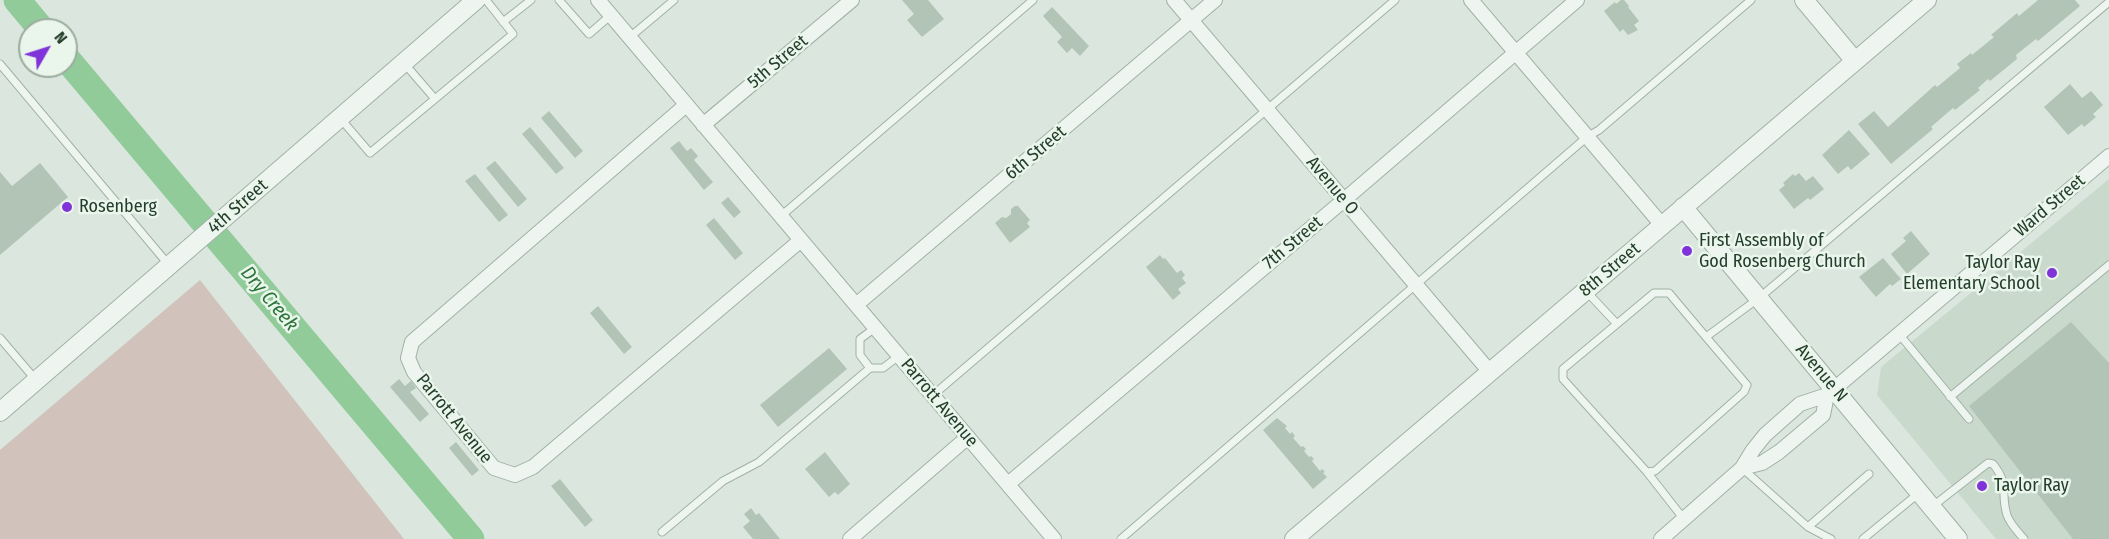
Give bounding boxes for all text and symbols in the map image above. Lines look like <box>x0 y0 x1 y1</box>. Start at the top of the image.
north arrow <box>18 18 78 78</box>
text: N <box>50 28 71 47</box>
street label: 5th Street <box>743 31 813 93</box>
street label: 6th Street <box>1001 121 1071 185</box>
street label: Avenue O <box>1301 152 1363 220</box>
street label: Ward Street <box>2010 170 2090 242</box>
street label: 4th Street <box>204 175 272 239</box>
place label: Rosenberg <box>79 196 157 218</box>
marker: Rosenberg <box>60 200 74 214</box>
street label: 7th Street <box>1259 212 1327 274</box>
place label: First Assembly of God Rosenberg Church <box>1699 230 1866 272</box>
street label: 8th Street <box>1575 238 1645 302</box>
marker: First Assembly of God Rosenberg Church <box>1680 244 1694 258</box>
place label: Taylor Ray Elementary School <box>1903 252 2040 294</box>
water label: Dry Creek <box>235 262 303 336</box>
marker: Taylor Ray Elementary School <box>2045 266 2059 280</box>
street label: Avenue N <box>1790 340 1852 406</box>
street label: Parrott Avenue <box>896 354 982 452</box>
street label: Parrott Avenue <box>411 370 497 468</box>
place label: Taylor Ray <box>1994 475 2069 497</box>
marker: Taylor Ray <box>1975 479 1989 493</box>

